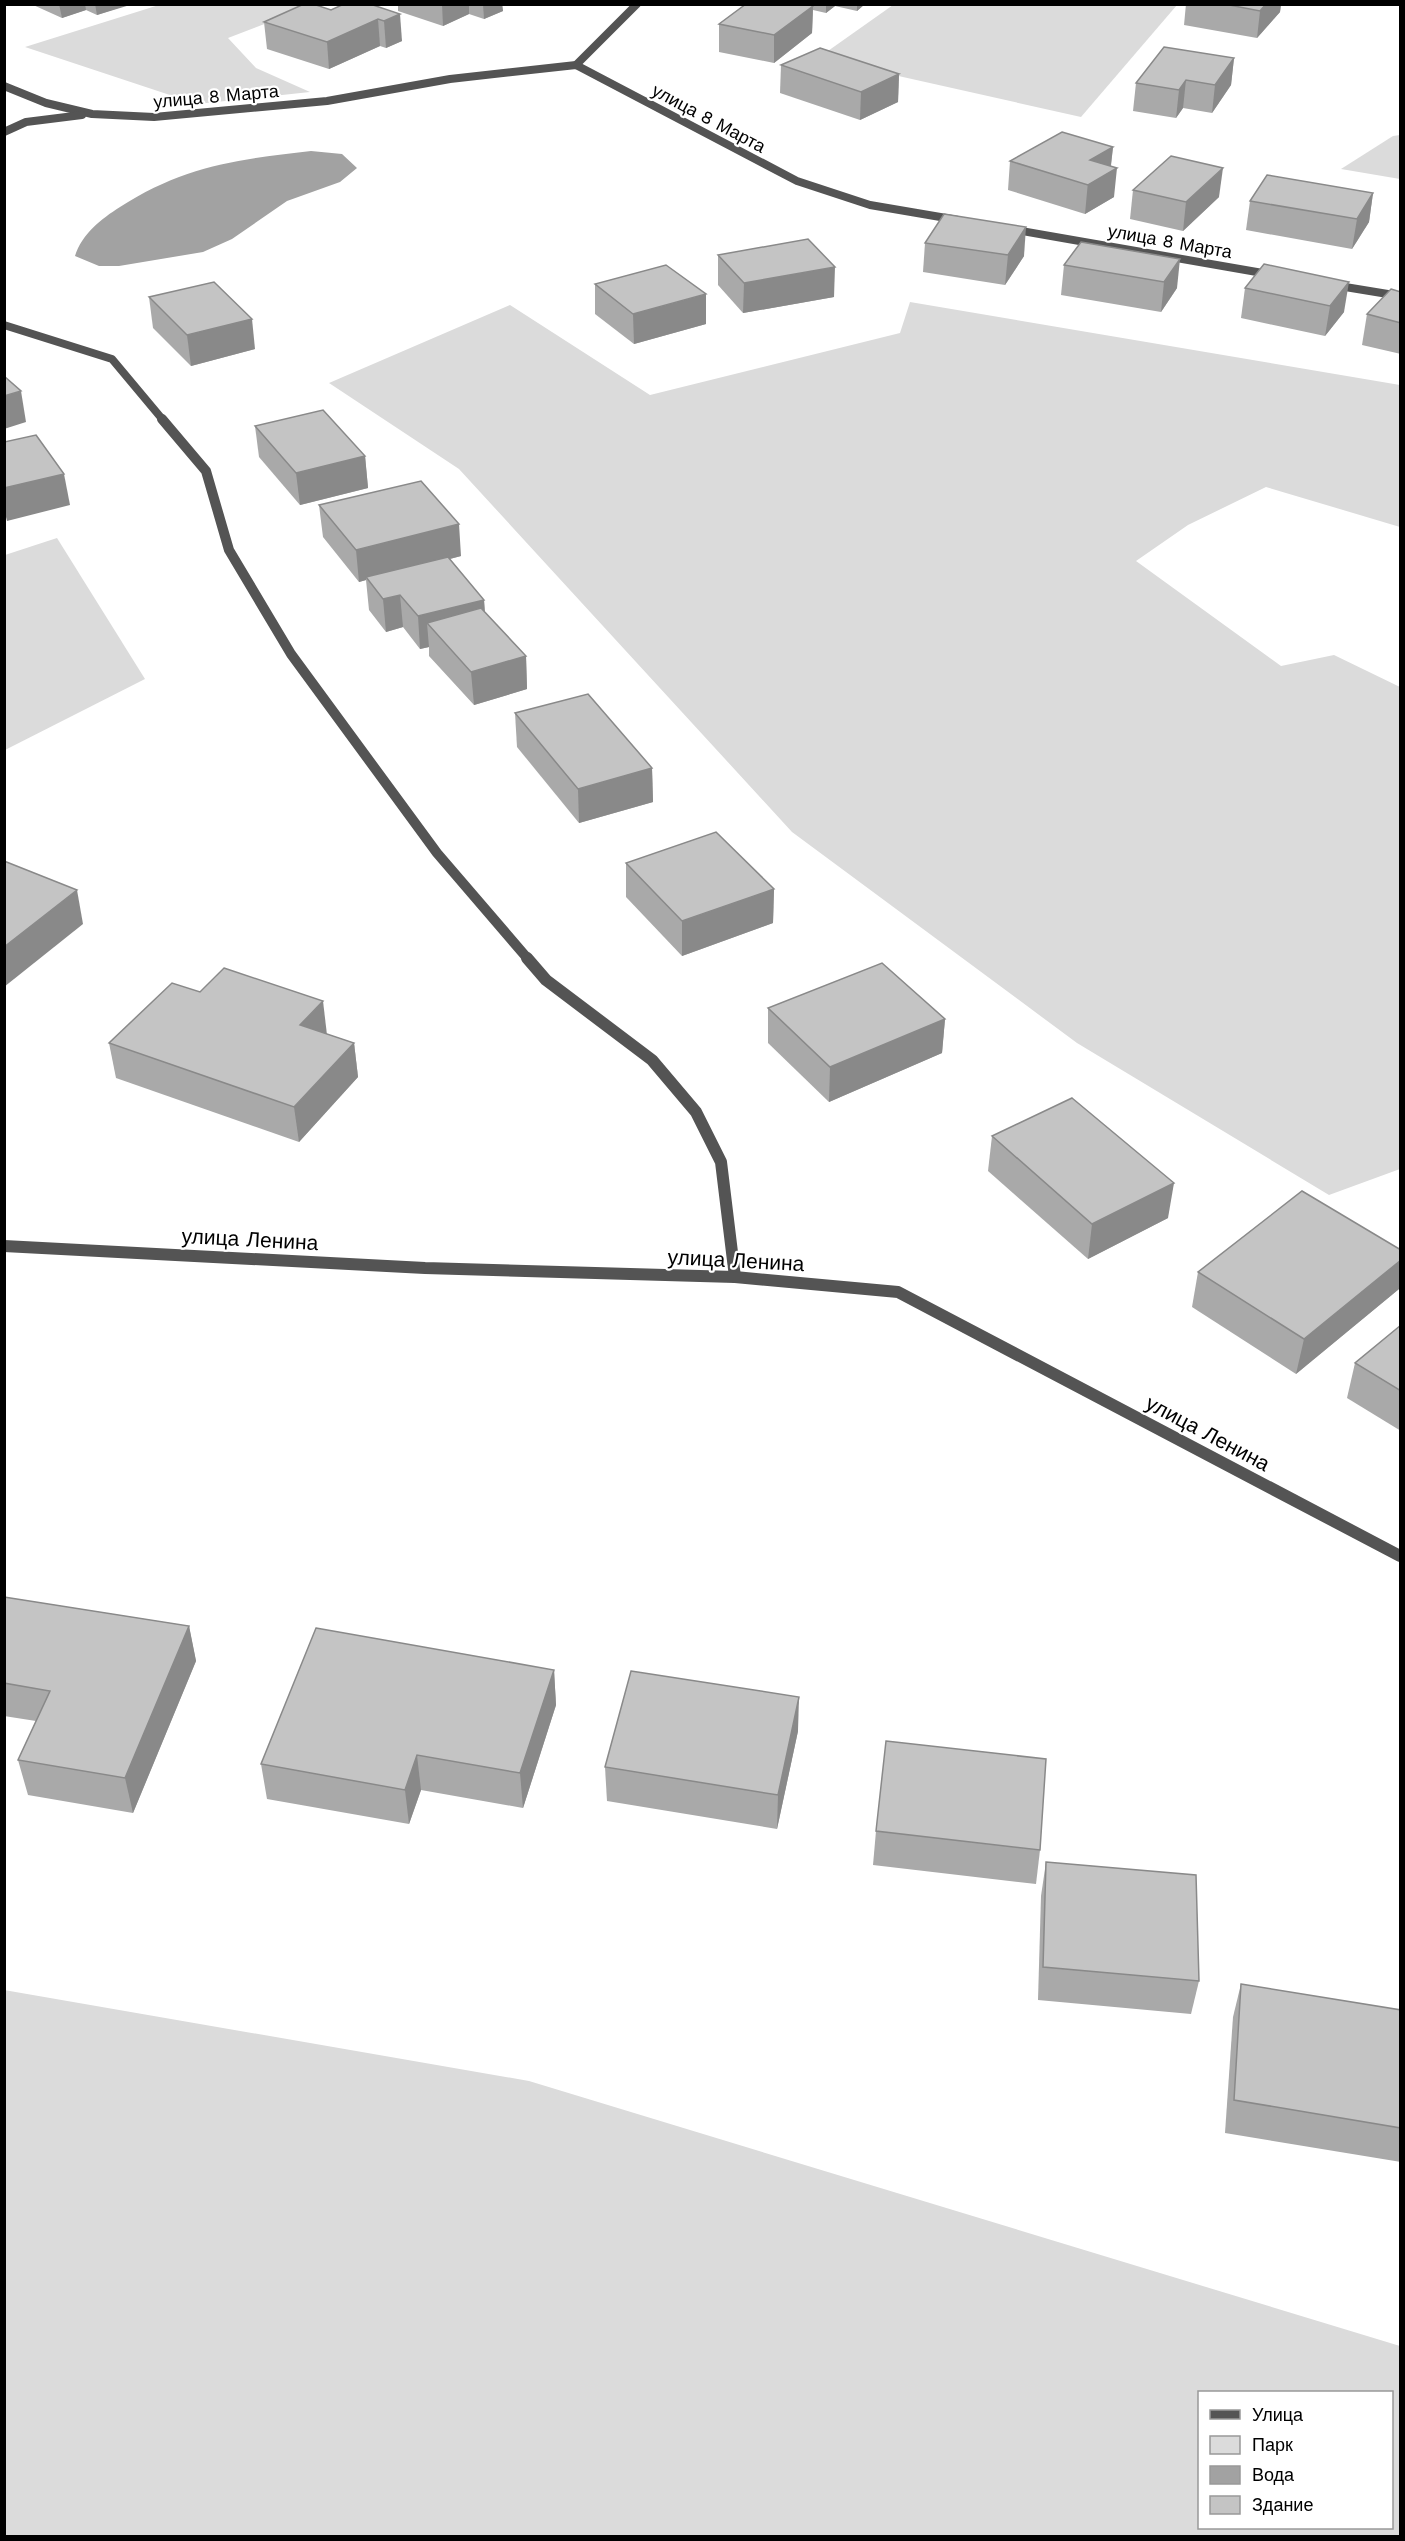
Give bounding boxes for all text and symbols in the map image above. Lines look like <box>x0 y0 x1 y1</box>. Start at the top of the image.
street label: улица 8 Марта <box>649 79 770 157</box>
street label: улица 8 Марта <box>152 80 281 112</box>
street label: улица 8 Марта <box>1106 220 1235 262</box>
street label: улица Ленина <box>181 1223 319 1255</box>
street label: улица Ленина <box>667 1244 805 1276</box>
street label: улица Ленина <box>1142 1390 1275 1476</box>
legend <box>1198 2391 1393 2529</box>
text: Улица <box>1252 2404 1304 2425</box>
text: Парк <box>1252 2434 1293 2455</box>
text: Вода <box>1252 2464 1295 2485</box>
text: Здание <box>1252 2494 1313 2515</box>

